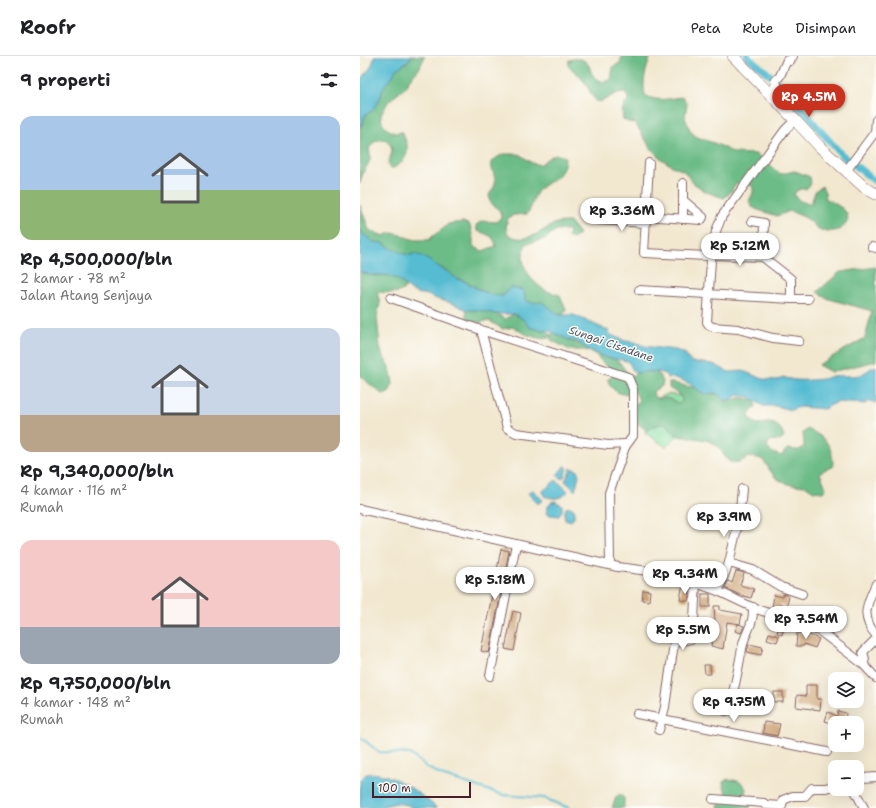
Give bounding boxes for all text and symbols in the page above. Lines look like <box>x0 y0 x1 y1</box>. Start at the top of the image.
text: Roofr <box>20 15 76 40</box>
text: Peta <box>691 19 720 37</box>
text: Rute <box>742 19 773 37</box>
text: Disimpan <box>795 19 856 37</box>
text: 9 properti <box>20 69 110 91</box>
icon: filters <box>318 69 340 91</box>
pin: Rp 4.5M <box>772 84 846 118</box>
text: Rp 4.5M <box>781 88 837 105</box>
icon: home <box>144 142 216 214</box>
pin: Rp 3.36M <box>581 198 663 232</box>
text: Rp 3.36M <box>589 202 655 219</box>
pin: Rp 5.12M <box>699 233 781 267</box>
text: Rp 5.12M <box>710 237 770 254</box>
text: Rp 4,500,000/bln <box>20 248 172 270</box>
text: 2 kamar · 78 m² <box>20 270 126 287</box>
text: Jalan Atang Senjaya <box>20 287 152 304</box>
water label: Sungai Cisadane <box>567 323 655 365</box>
icon: home <box>144 354 216 426</box>
text: Rp 9,340,000/bln <box>20 460 174 482</box>
text: 4 kamar · 116 m² <box>20 482 127 499</box>
text: Rumah <box>20 499 64 516</box>
pin: Rp 3.9M <box>687 504 761 538</box>
text: Rp 3.9M <box>696 508 752 525</box>
pin: Rp 9.34M <box>644 561 726 595</box>
text: Rp 9.34M <box>652 565 718 582</box>
icon: home <box>144 566 216 638</box>
pin: Rp 5.18M <box>454 567 536 601</box>
text: Rp 5.18M <box>465 571 525 588</box>
pin: Rp 7.54M <box>765 606 847 640</box>
text: Rp 7.54M <box>774 610 838 627</box>
pin: Rp 5.5M <box>646 617 720 651</box>
text: Rp 5.5M <box>656 621 710 638</box>
text: Rp 9,750,000/bln <box>20 672 171 694</box>
map controls <box>828 672 864 796</box>
button: layers <box>828 672 864 708</box>
pin: Rp 9.75M <box>693 689 775 723</box>
text: Rp 9.75M <box>702 693 766 710</box>
text: 4 kamar · 148 m² <box>20 694 131 711</box>
text: Rumah <box>20 711 64 728</box>
button: + <box>828 716 864 752</box>
button: − <box>828 760 864 796</box>
scale bar <box>372 780 471 799</box>
text: 100 m <box>378 781 411 796</box>

